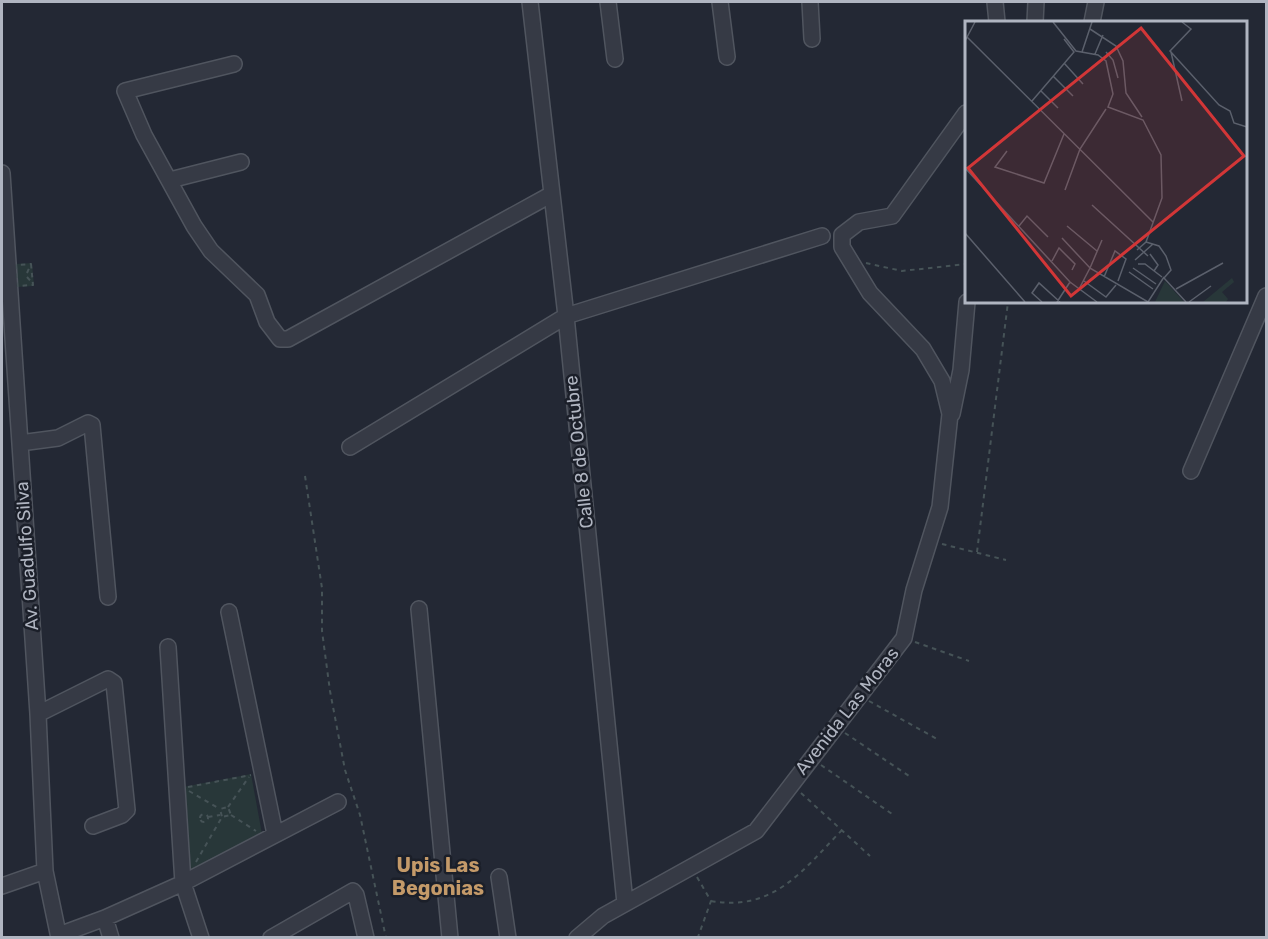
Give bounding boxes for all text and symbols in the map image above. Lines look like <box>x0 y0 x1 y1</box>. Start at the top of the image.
inset map <box>965 21 1247 303</box>
street label: Calle 8 de Octubre <box>560 374 598 530</box>
street label: Av. Guadulfo Silva <box>11 481 43 631</box>
street label: Avenida Las Moras <box>790 643 904 779</box>
district label: Upis Las Begonias <box>392 853 484 900</box>

